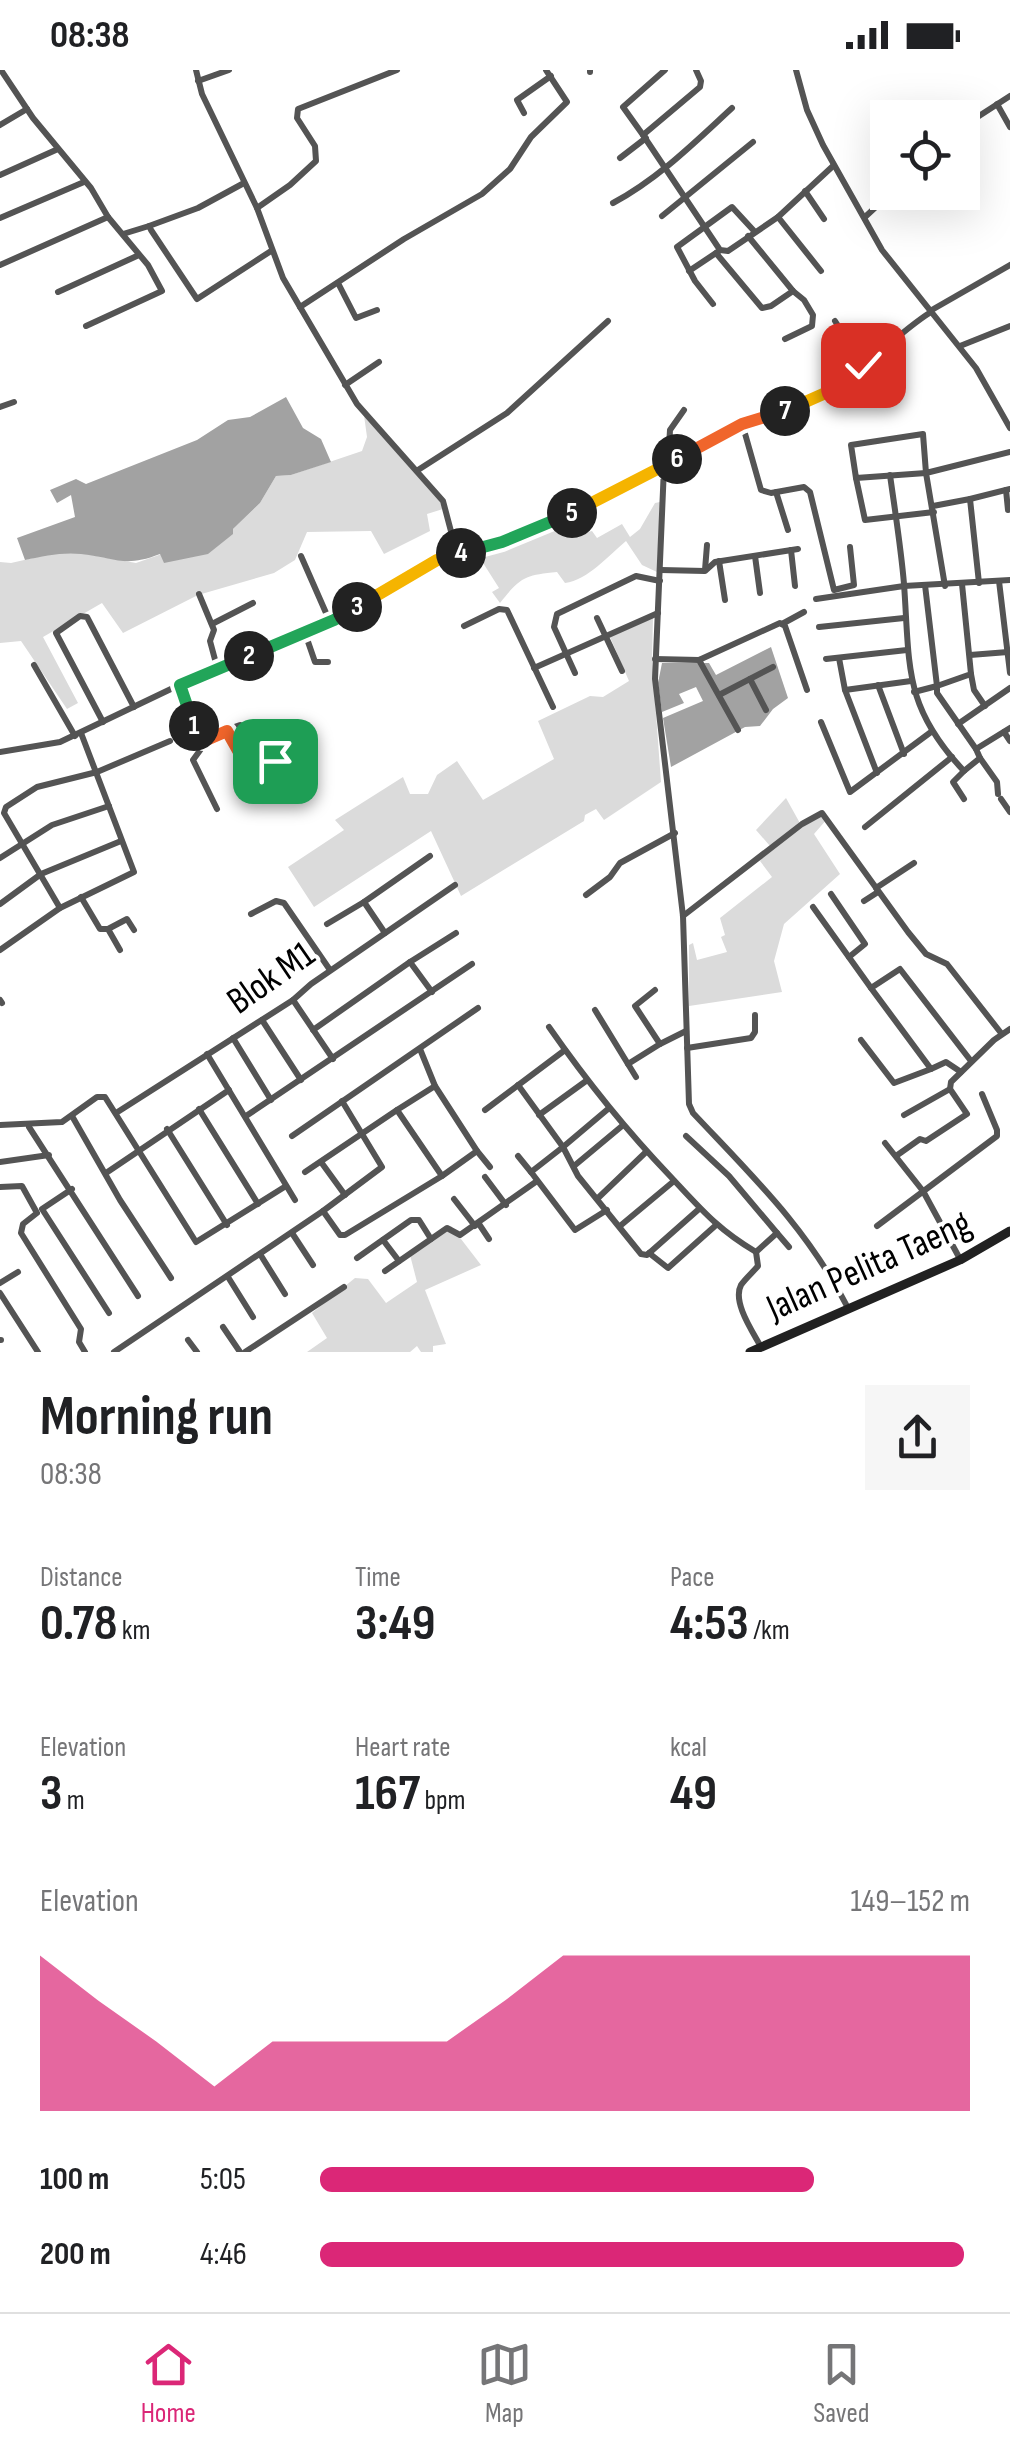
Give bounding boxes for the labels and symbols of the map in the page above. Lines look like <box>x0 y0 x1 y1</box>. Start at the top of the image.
pin <box>821 323 906 408</box>
pin: 7 <box>760 386 810 436</box>
pin: 6 <box>652 434 702 484</box>
pin: 5 <box>547 488 597 538</box>
pin: 4 <box>436 528 486 578</box>
pin: 3 <box>332 582 382 632</box>
pin: 2 <box>224 631 274 681</box>
pin: 1 <box>169 701 219 751</box>
pin <box>233 719 318 804</box>
street label: Blok M1 <box>219 932 323 1024</box>
street label: Jalan Pelita Taeng <box>759 1201 978 1331</box>

